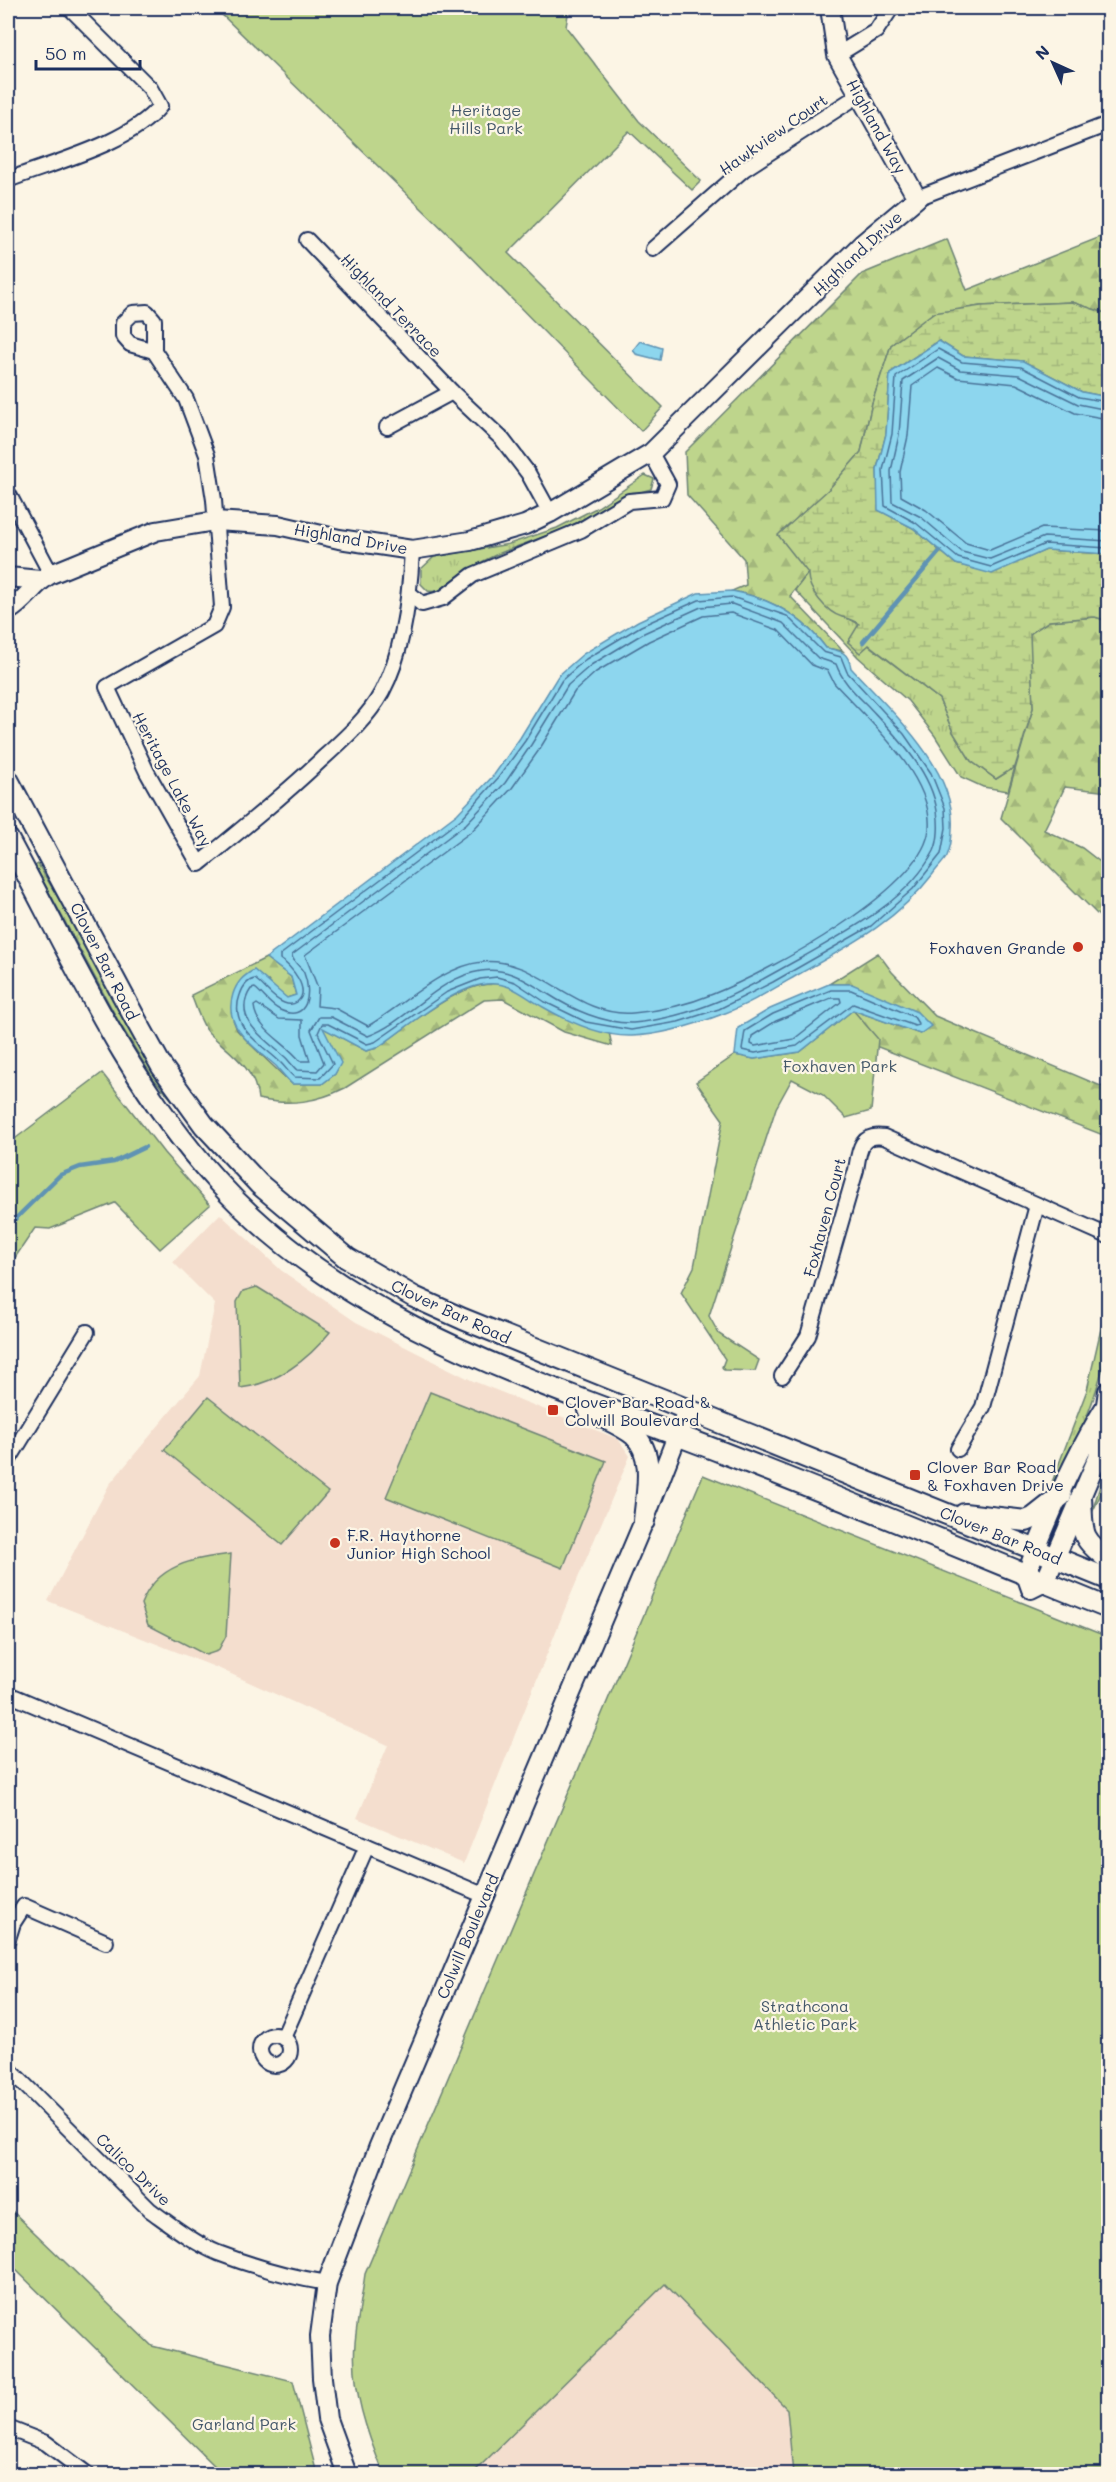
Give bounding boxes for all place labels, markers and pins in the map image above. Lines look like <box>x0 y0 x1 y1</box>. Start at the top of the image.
place label: Foxhaven Grande <box>929 937 1066 958</box>
marker: Foxhaven Grande <box>1071 940 1085 954</box>
place label: Clover Bar Road & Colwill Boulevard <box>565 1391 711 1430</box>
marker: Clover Bar Road & Colwill Boulevard <box>546 1403 560 1417</box>
place label: Clover Bar Road & Foxhaven Drive <box>927 1456 1064 1495</box>
marker: Clover Bar Road & Foxhaven Drive <box>908 1468 922 1482</box>
place label: F.R. Haythorne Junior High School <box>347 1524 491 1563</box>
marker: F.R. Haythorne Junior High School <box>328 1536 342 1550</box>

